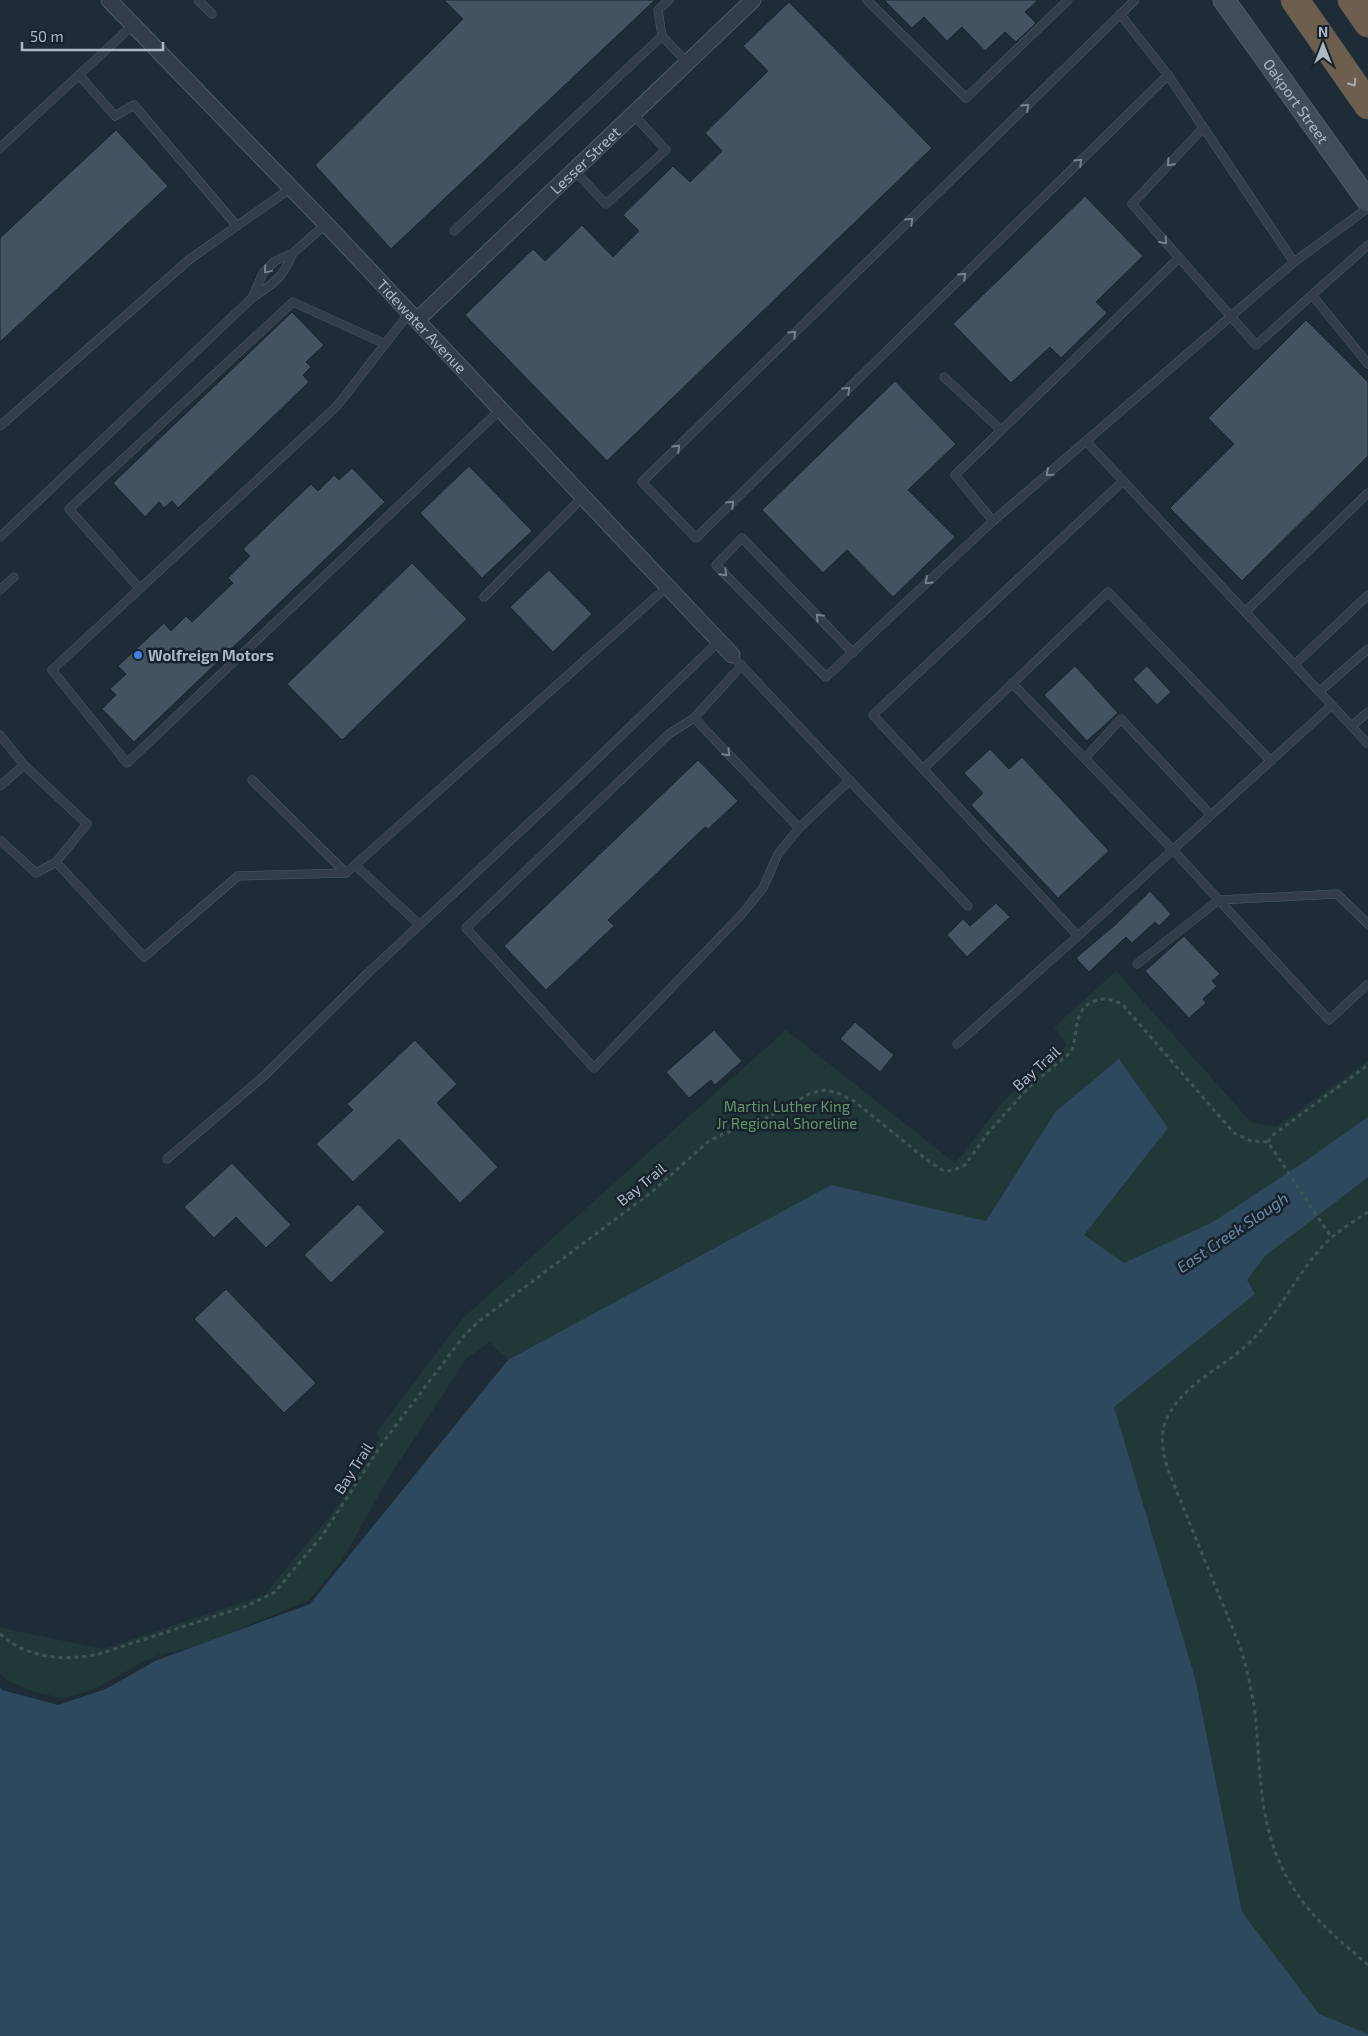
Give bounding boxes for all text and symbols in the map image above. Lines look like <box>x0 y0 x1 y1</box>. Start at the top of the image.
scale bar <box>22 20 164 52</box>
north arrow <box>1298 20 1348 70</box>
text: N <box>1318 23 1328 40</box>
text: 50 m <box>30 27 64 45</box>
street label: Oakport Street <box>1260 55 1333 147</box>
one-way arrow <box>1347 77 1356 87</box>
one-way arrow <box>1020 104 1029 113</box>
street label: Lesser Street <box>546 122 624 197</box>
one-way arrow <box>1167 158 1176 167</box>
one-way arrow <box>1073 159 1082 168</box>
one-way arrow <box>904 217 913 226</box>
one-way arrow <box>1159 235 1168 244</box>
one-way arrow <box>264 264 273 273</box>
one-way arrow <box>957 273 966 282</box>
street label: Tidewater Avenue <box>374 275 471 377</box>
one-way arrow <box>787 331 796 340</box>
one-way arrow <box>841 387 850 396</box>
one-way arrow <box>671 445 680 454</box>
one-way arrow <box>1046 467 1055 475</box>
one-way arrow <box>725 501 734 510</box>
one-way arrow <box>718 567 727 576</box>
one-way arrow <box>925 575 934 584</box>
one-way arrow <box>816 614 825 623</box>
place label: Wolfreign Motors <box>148 646 274 664</box>
marker: Wolfreign Motors <box>132 649 144 661</box>
one-way arrow <box>722 748 731 757</box>
street label: Bay Trail <box>1008 1042 1064 1094</box>
park label: Martin Luther King Jr Regional Shoreline <box>717 1097 857 1132</box>
street label: Bay Trail <box>613 1158 670 1209</box>
water label: East Creek Slough <box>1173 1188 1291 1276</box>
street label: Bay Trail <box>330 1438 377 1497</box>

